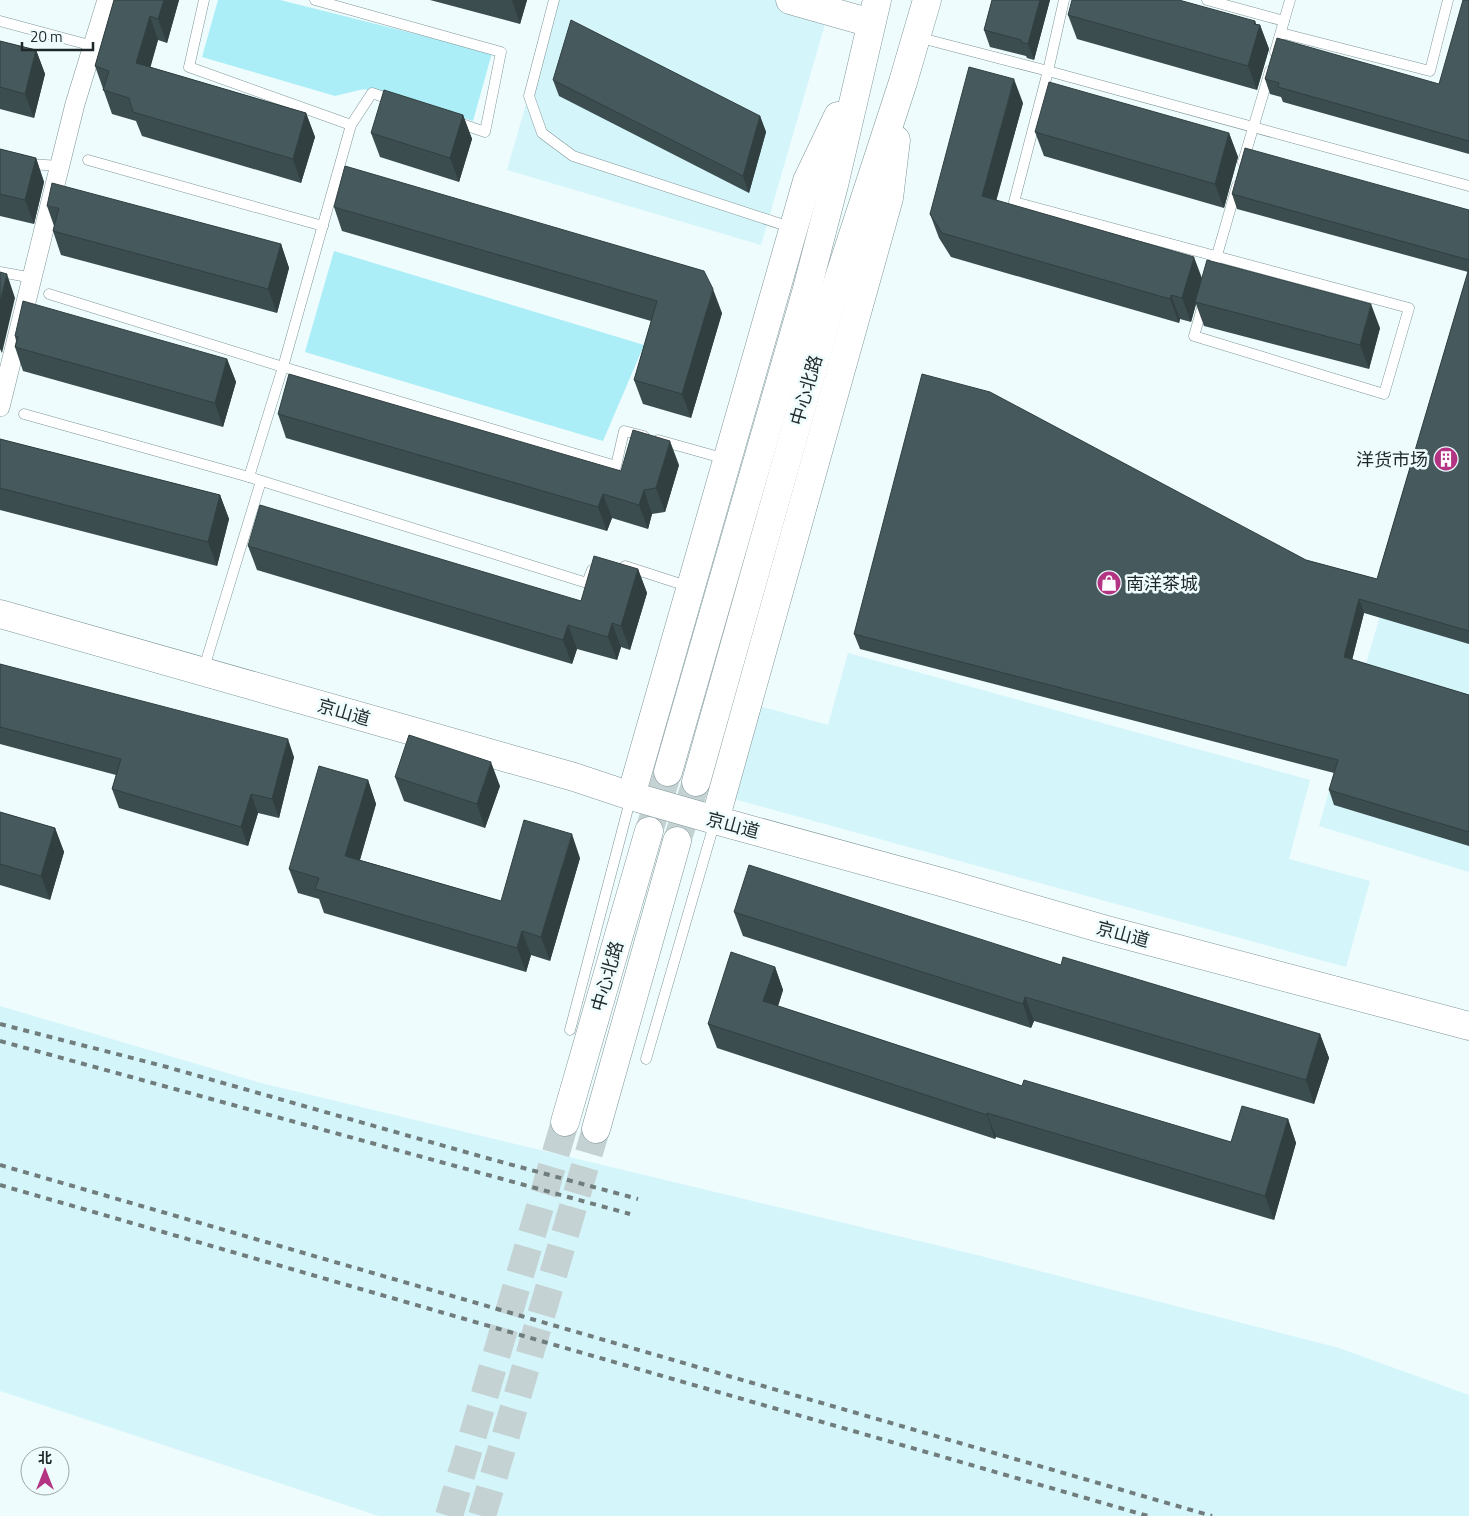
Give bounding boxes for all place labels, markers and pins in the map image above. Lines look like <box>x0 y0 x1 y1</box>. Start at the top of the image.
place label: 洋货市场 <box>1356 446 1428 473</box>
building icon: 洋货市场 <box>1433 446 1459 472</box>
shop icon: 南洋茶城 <box>1096 570 1122 596</box>
place label: 南洋茶城 <box>1126 570 1198 597</box>

